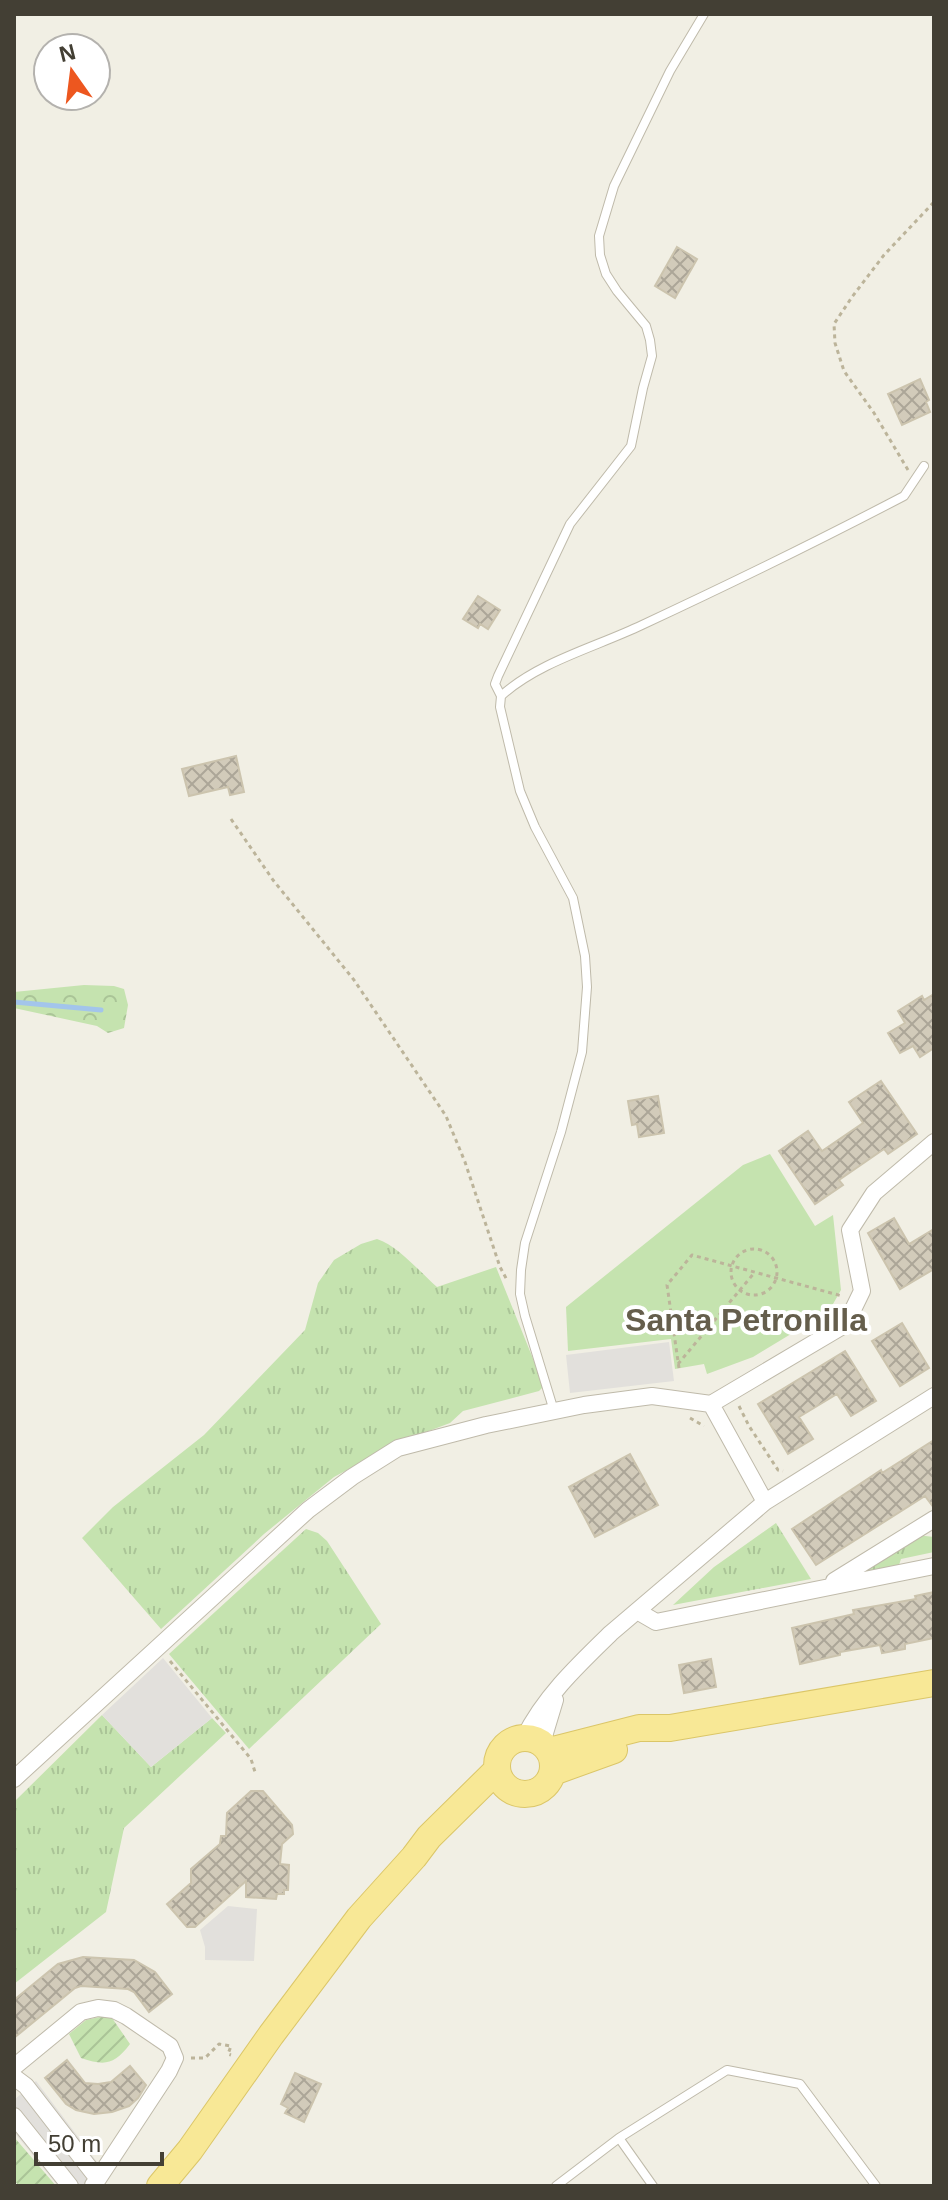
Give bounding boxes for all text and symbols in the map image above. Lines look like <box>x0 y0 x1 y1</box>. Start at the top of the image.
north arrow <box>32 32 112 112</box>
text: N <box>57 39 78 67</box>
district label: Santa Petronilla <box>625 1302 867 1338</box>
scale bar <box>36 2116 162 2166</box>
text: 50 m <box>48 2130 101 2157</box>

